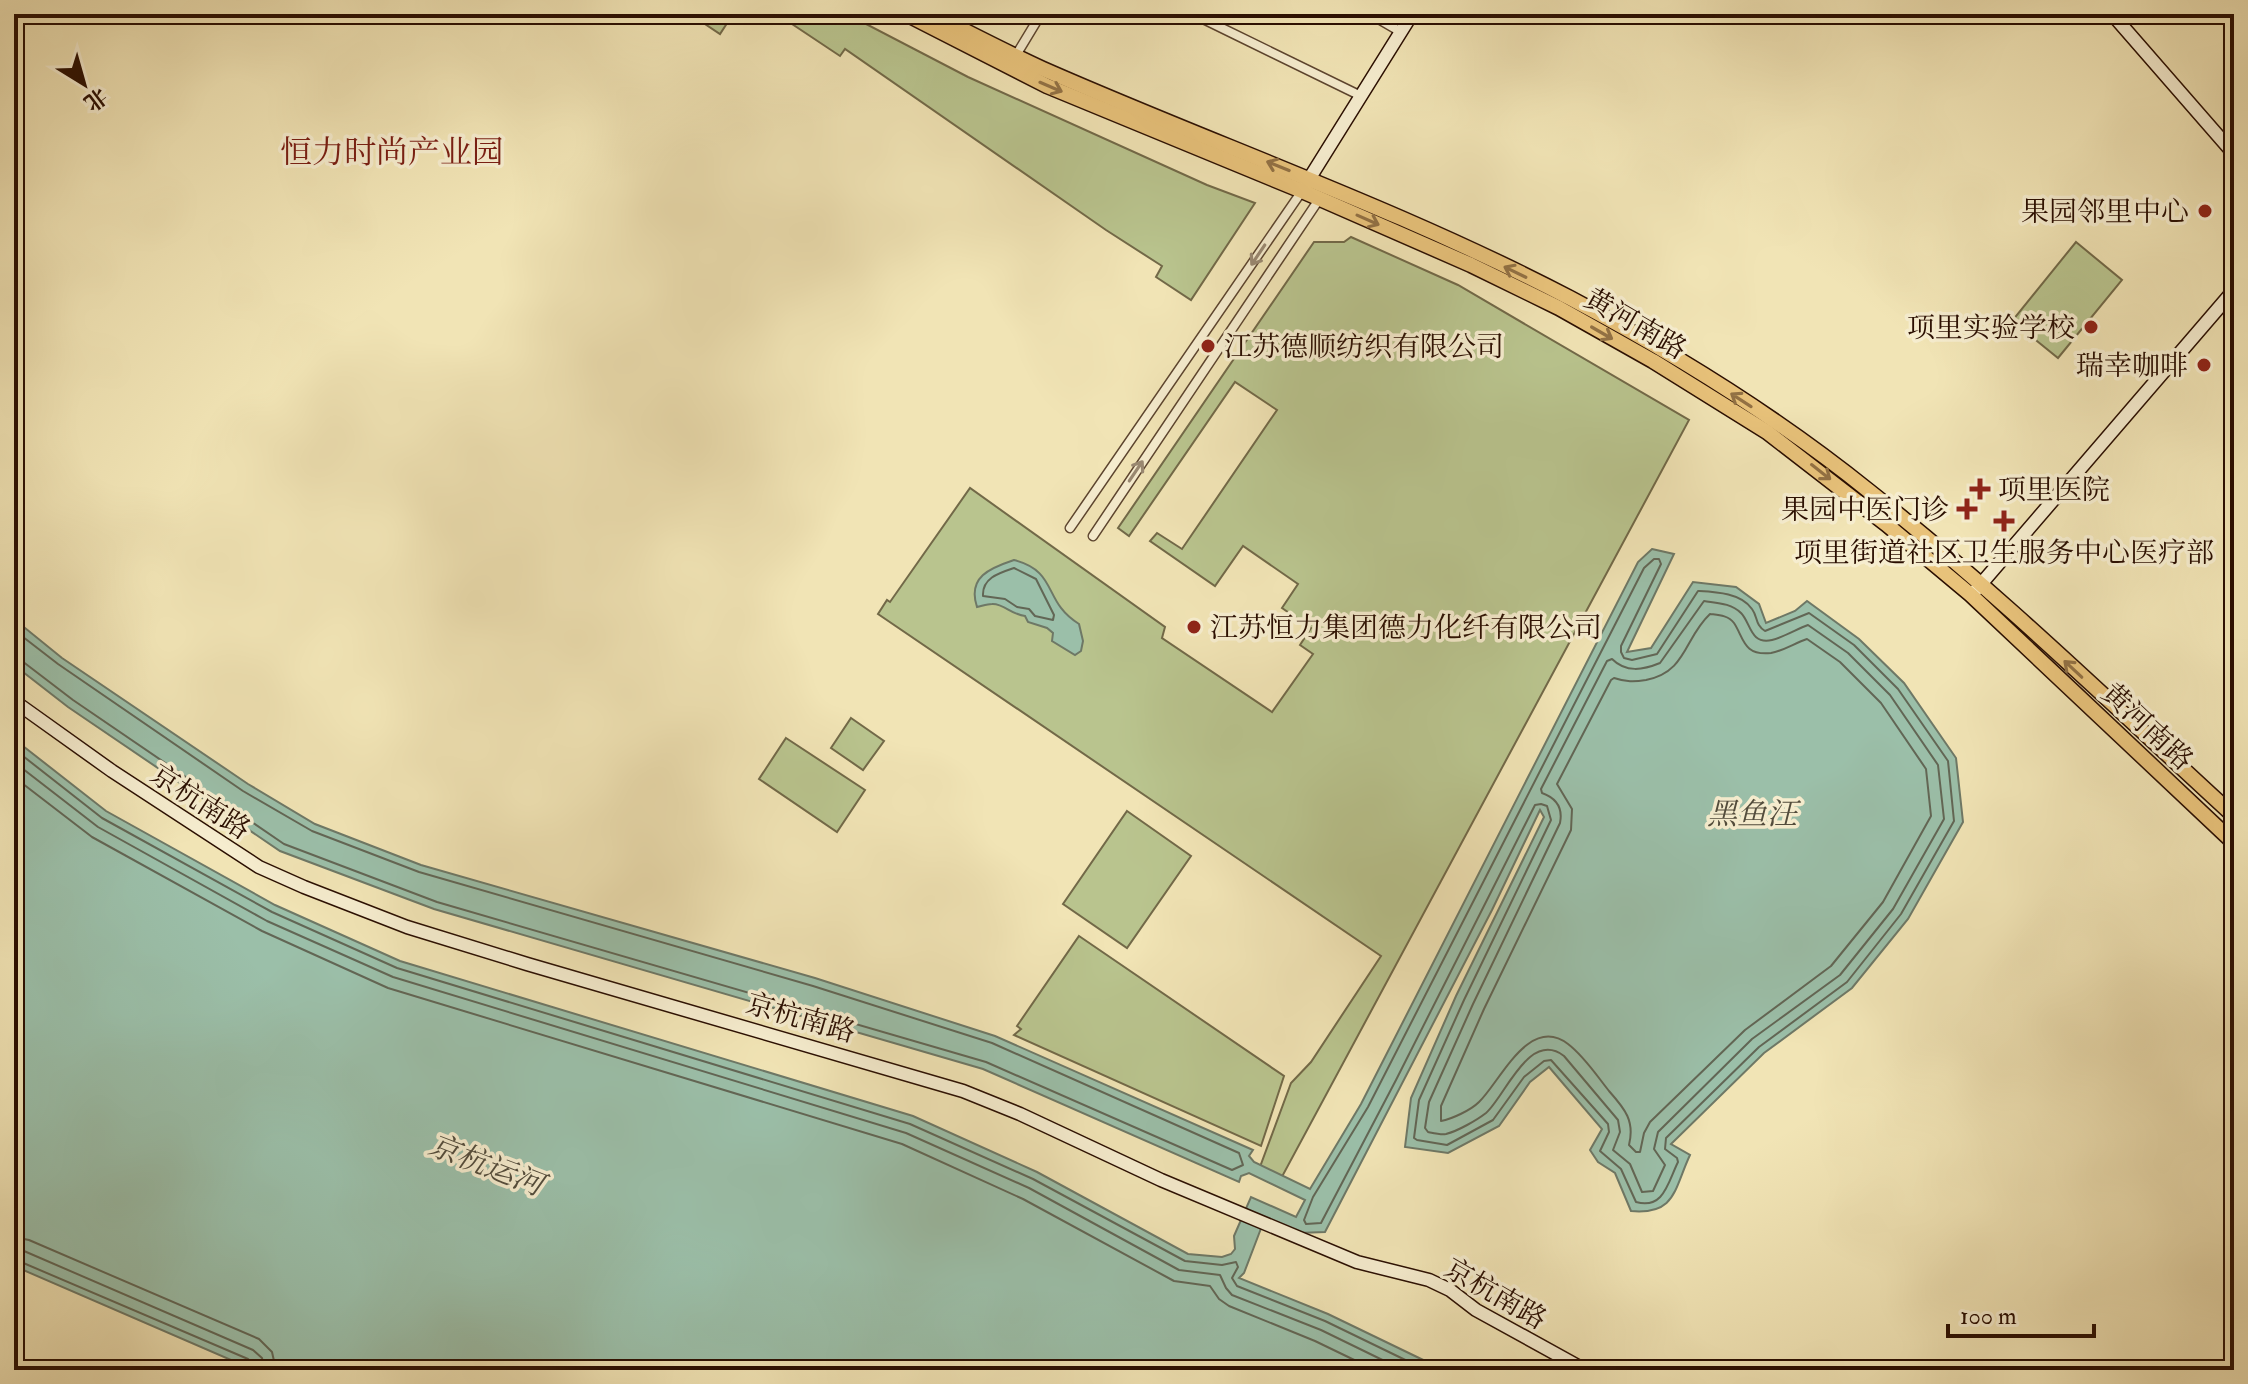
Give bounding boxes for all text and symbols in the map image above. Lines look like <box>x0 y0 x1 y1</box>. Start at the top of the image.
north arrow <box>44 44 124 124</box>
one-way arrow <box>1038 80 1062 95</box>
text: 北 <box>78 81 113 117</box>
district label: 恒力时尚产业园 <box>280 133 504 173</box>
one-way arrow <box>1266 158 1291 172</box>
place label: 果园邻里中心 <box>2021 195 2189 230</box>
marker: 果园邻里中心 <box>2196 202 2214 220</box>
one-way arrow <box>1356 213 1380 228</box>
one-way arrow <box>1249 244 1266 266</box>
one-way arrow <box>1504 263 1527 278</box>
street label: 黄河南路 <box>1578 281 1693 367</box>
place label: 项里实验学校 <box>1907 311 2075 346</box>
marker: 项里实验学校 <box>2082 318 2100 336</box>
one-way arrow <box>1590 325 1613 341</box>
place label: 江苏德顺纺织有限公司 <box>1224 330 1504 365</box>
marker: 江苏德顺纺织有限公司 <box>1199 337 1217 355</box>
place label: 瑞幸咖啡 <box>2076 349 2188 384</box>
marker: 瑞幸咖啡 <box>2195 356 2213 374</box>
one-way arrow <box>1730 391 1753 407</box>
one-way arrow <box>1128 461 1145 483</box>
one-way arrow <box>1810 464 1831 481</box>
place label: 项里医院 <box>1998 473 2110 508</box>
marker: 项里医院 <box>1969 478 1991 500</box>
place label: 果园中医门诊 <box>1781 493 1949 528</box>
marker: 果园中医门诊 <box>1956 498 1978 520</box>
marker: 项里街道社区卫生服务中心医疗部 <box>1993 510 2015 532</box>
place label: 项里街道社区卫生服务中心医疗部 <box>1794 536 2214 571</box>
place label: 江苏恒力集团德力化纤有限公司 <box>1210 611 1602 646</box>
marker: 江苏恒力集团德力化纤有限公司 <box>1185 618 1203 636</box>
one-way arrow <box>2064 660 2084 678</box>
street label: 黄河南路 <box>2094 676 2200 778</box>
street label: 京杭南路 <box>144 757 257 847</box>
water label: 黑鱼汪 <box>1707 796 1802 833</box>
street label: 京杭南路 <box>742 986 859 1051</box>
water label: 京杭运河 <box>423 1127 553 1206</box>
street label: 京杭南路 <box>1438 1251 1553 1337</box>
scale bar <box>1948 1288 2094 1338</box>
text: 100 m <box>1960 1301 2017 1332</box>

